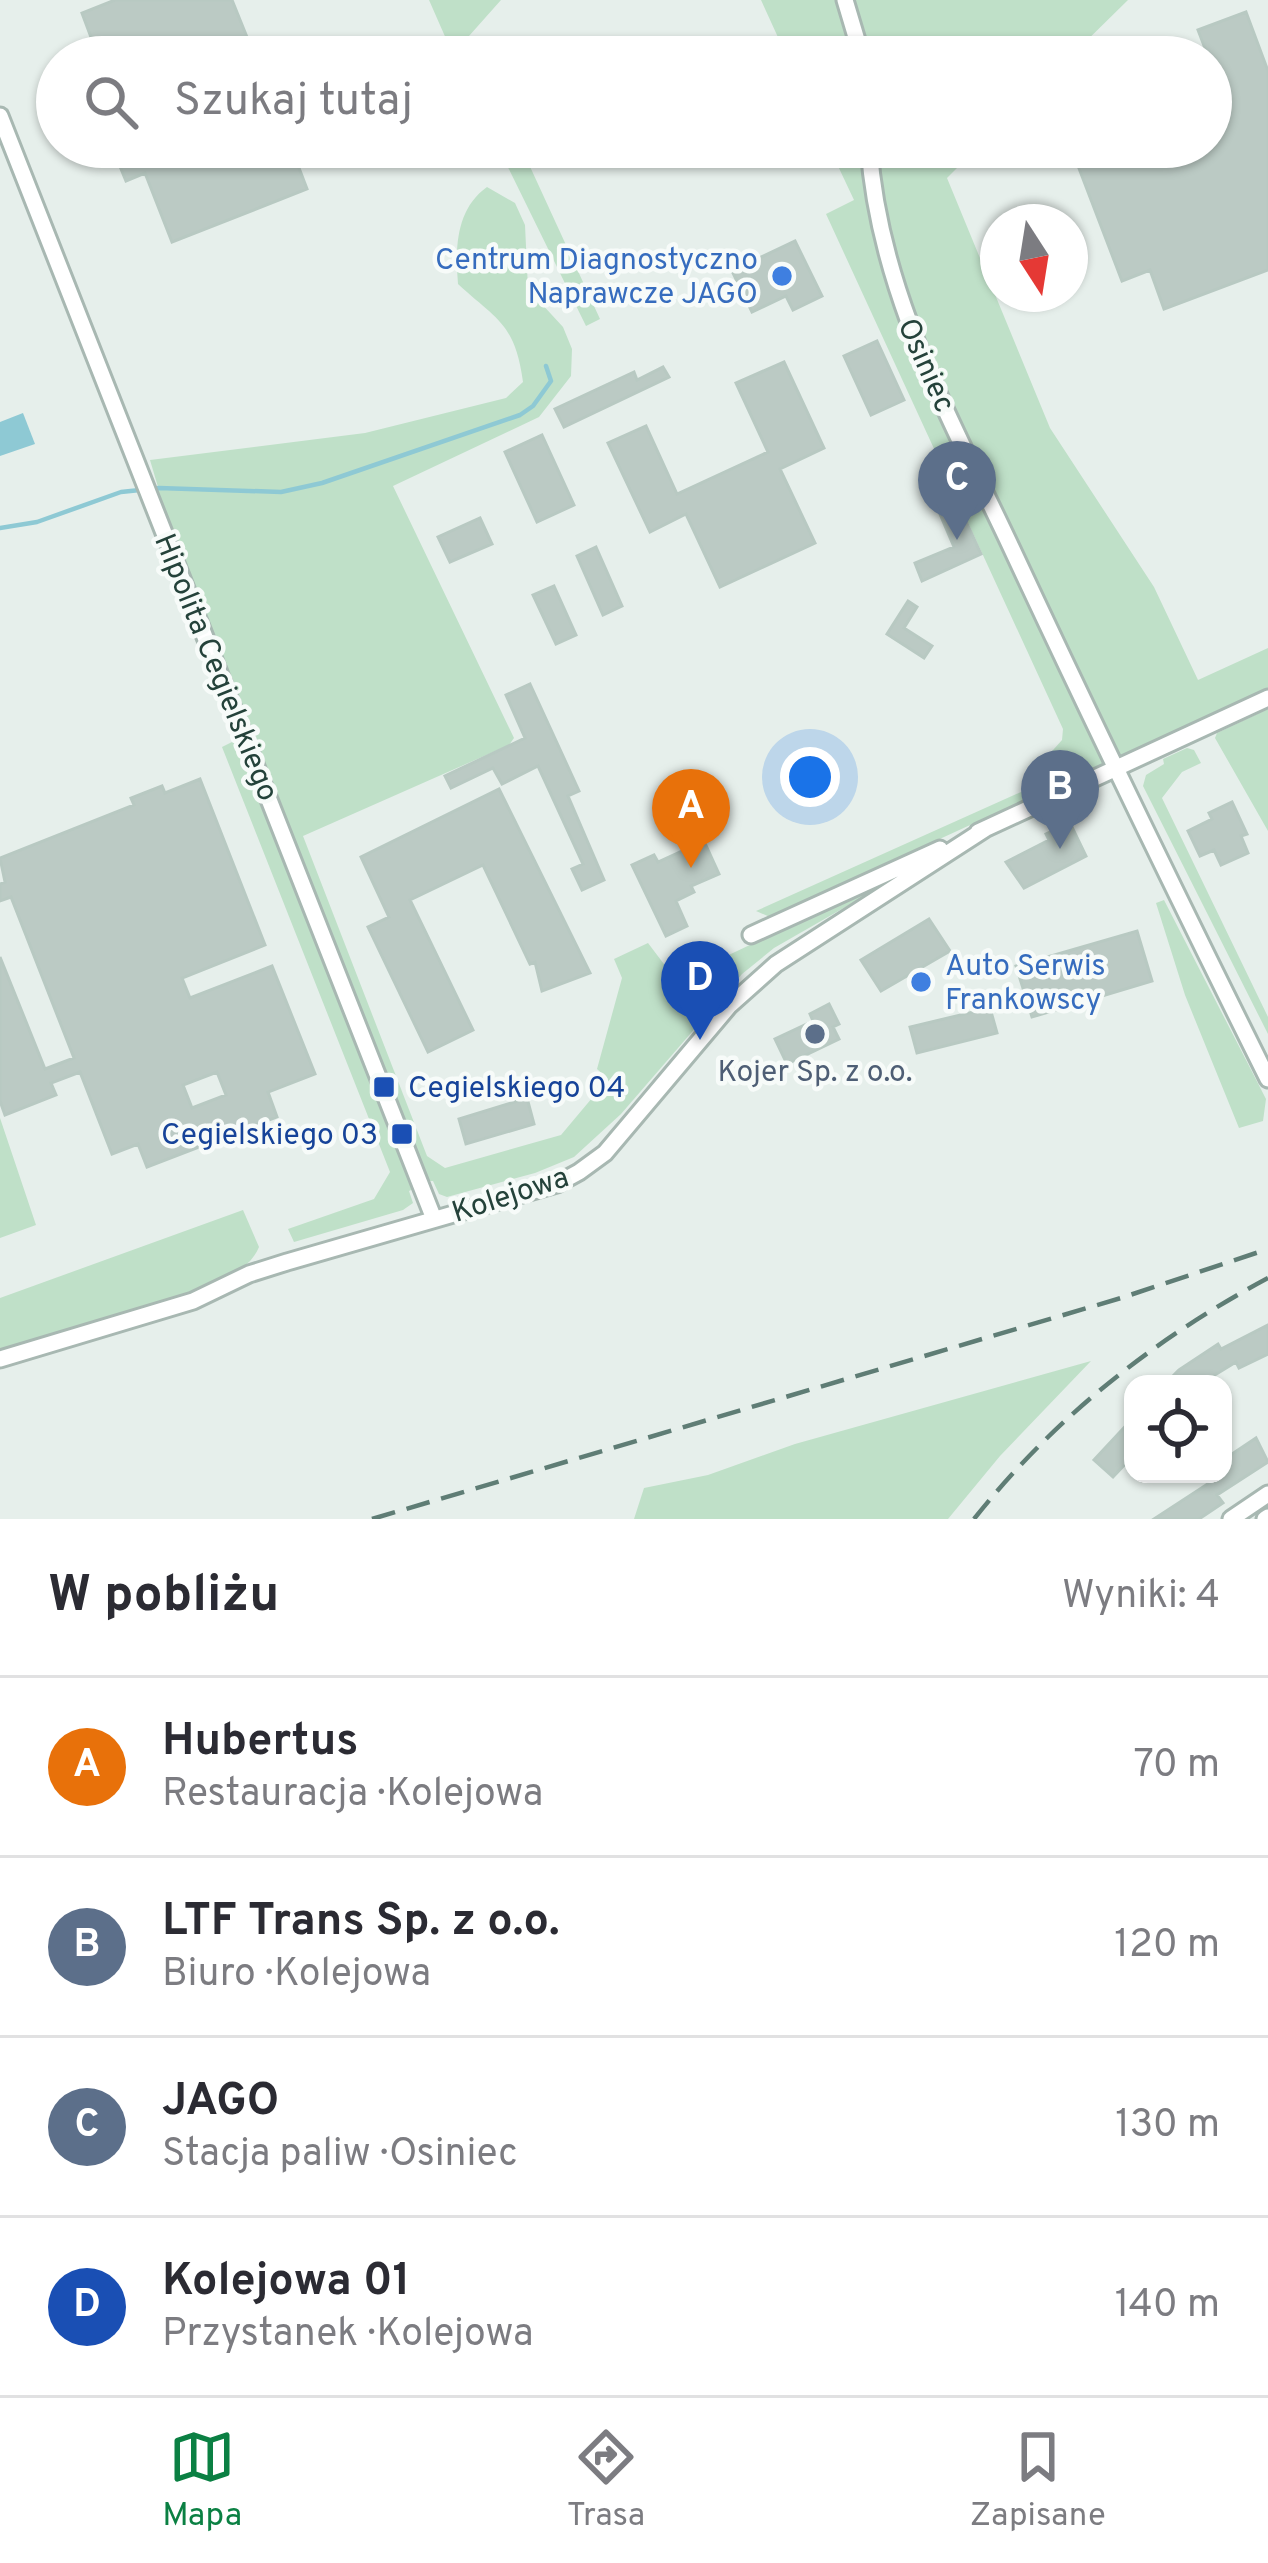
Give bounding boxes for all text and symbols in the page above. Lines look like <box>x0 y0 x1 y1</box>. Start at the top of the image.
search box <box>36 36 1232 168</box>
icon: search <box>78 69 144 135</box>
text: Szukaj tutaj <box>174 74 413 131</box>
north arrow <box>980 204 1088 312</box>
place label: Centrum Diagnostyczno Naprawcze JAGO <box>435 243 758 314</box>
marker: Centrum Diagnostyczno Naprawcze JAGO <box>769 263 795 289</box>
street label: Osiniec <box>888 313 962 419</box>
pin: C <box>918 441 996 540</box>
street label: Hipolita Cegielskiego <box>144 529 285 807</box>
your location <box>780 747 840 807</box>
pin: B <box>1021 750 1099 849</box>
pin: A <box>652 769 730 868</box>
pin: D <box>661 941 739 1040</box>
place label: Auto Serwis Frankowscy <box>945 949 1106 1020</box>
marker: Auto Serwis Frankowscy <box>908 969 934 995</box>
marker: Kojer Sp. z o.o. <box>802 1021 828 1047</box>
place label: Kojer Sp. z o.o. <box>718 1055 912 1092</box>
place label: Cegielskiego 04 <box>408 1071 625 1108</box>
marker: Cegielskiego 04 <box>371 1074 397 1100</box>
place label: Cegielskiego 03 <box>161 1118 378 1155</box>
marker: Cegielskiego 03 <box>389 1121 415 1147</box>
street label: Kolejowa <box>448 1160 574 1233</box>
map controls <box>1124 1375 1232 1483</box>
button: locate <box>1124 1375 1232 1483</box>
text: W pobliżu <box>48 1565 279 1630</box>
text: Wyniki: 4 <box>1062 1573 1220 1622</box>
text: Hubertus <box>162 1714 359 1771</box>
text: A <box>73 1742 101 1791</box>
text: 70 m <box>1134 1742 1220 1791</box>
text: Restauracja · Kolejowa <box>162 1771 543 1820</box>
text: LTF Trans Sp. z o.o. <box>162 1894 560 1951</box>
text: B <box>74 1922 100 1971</box>
text: 120 m <box>1114 1922 1220 1971</box>
text: Biuro · Kolejowa <box>162 1951 431 2000</box>
text: JAGO <box>162 2074 279 2131</box>
text: C <box>75 2102 99 2151</box>
text: 130 m <box>1115 2102 1220 2151</box>
text: Stacja paliw · Osiniec <box>162 2131 518 2180</box>
text: Kolejowa 01 <box>162 2254 411 2311</box>
text: D <box>73 2282 101 2331</box>
text: 140 m <box>1115 2282 1220 2331</box>
text: Przystanek · Kolejowa <box>162 2311 533 2360</box>
tab: Mapa <box>162 2424 242 2538</box>
tab: Trasa <box>567 2424 645 2538</box>
tab: Zapisane <box>970 2424 1106 2538</box>

